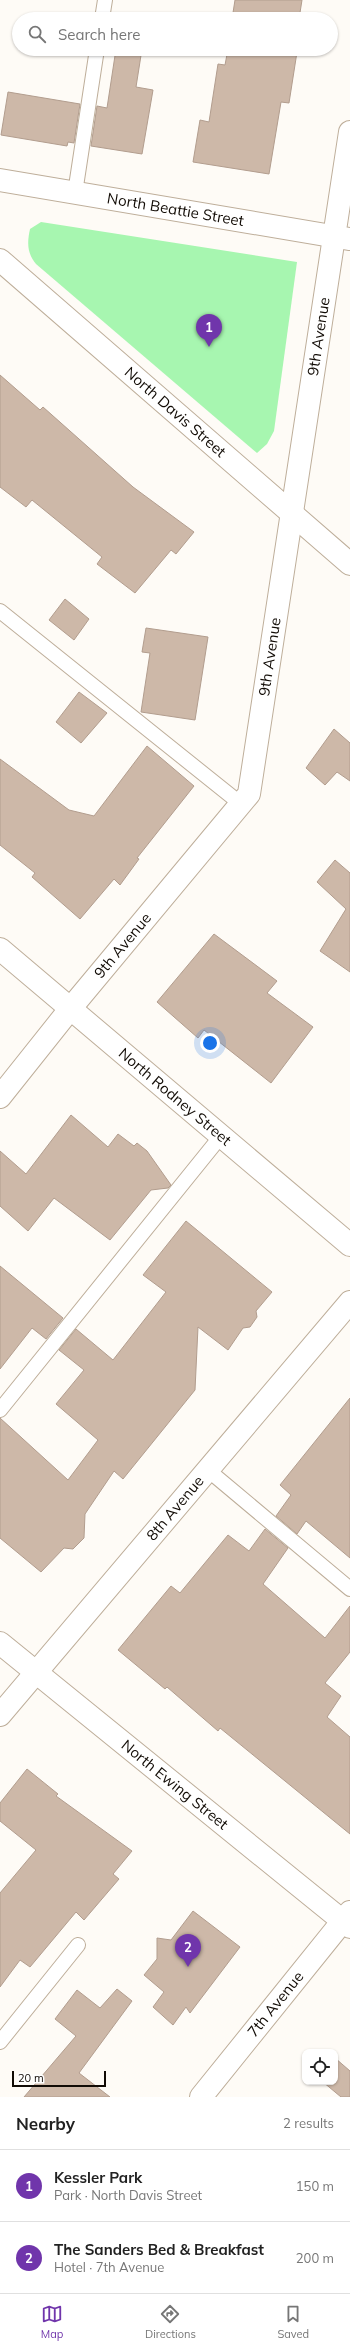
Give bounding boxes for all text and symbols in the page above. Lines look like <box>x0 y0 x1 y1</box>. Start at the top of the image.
search box <box>12 12 338 56</box>
icon: search <box>26 23 48 45</box>
text: Search here <box>58 25 140 44</box>
street label: North Beattie Street <box>106 188 245 230</box>
street label: 9th Avenue <box>303 296 334 377</box>
pin: 1 <box>196 314 222 347</box>
street label: North Davis Street <box>121 363 230 461</box>
street label: 9th Avenue <box>254 616 285 697</box>
street label: 9th Avenue <box>90 909 155 982</box>
your location <box>200 1033 220 1053</box>
street label: North Rodney Street <box>115 1043 235 1150</box>
street label: 8th Avenue <box>142 1472 208 1544</box>
street label: North Ewing Street <box>118 1735 232 1833</box>
pin: 2 <box>175 1934 201 1967</box>
street label: 7th Avenue <box>243 1967 308 2041</box>
map controls <box>302 2049 338 2085</box>
button: locate <box>302 2049 338 2085</box>
scale bar <box>12 2069 106 2088</box>
text: 20 m <box>18 2071 44 2085</box>
text: Nearby <box>16 2113 75 2134</box>
text: 2 results <box>283 2115 334 2131</box>
text: Kessler Park <box>54 2168 142 2187</box>
text: 1 <box>25 2178 33 2194</box>
text: 150 m <box>296 2178 334 2194</box>
text: Park · North Davis Street <box>54 2187 202 2203</box>
text: The Sanders Bed & Breakfast <box>54 2240 264 2259</box>
text: 2 <box>25 2250 33 2266</box>
text: 200 m <box>296 2250 334 2266</box>
text: Hotel · 7th Avenue <box>54 2259 164 2275</box>
tab: Map <box>41 2303 63 2341</box>
tab: Directions <box>145 2303 196 2341</box>
tab: Saved <box>277 2303 309 2341</box>

